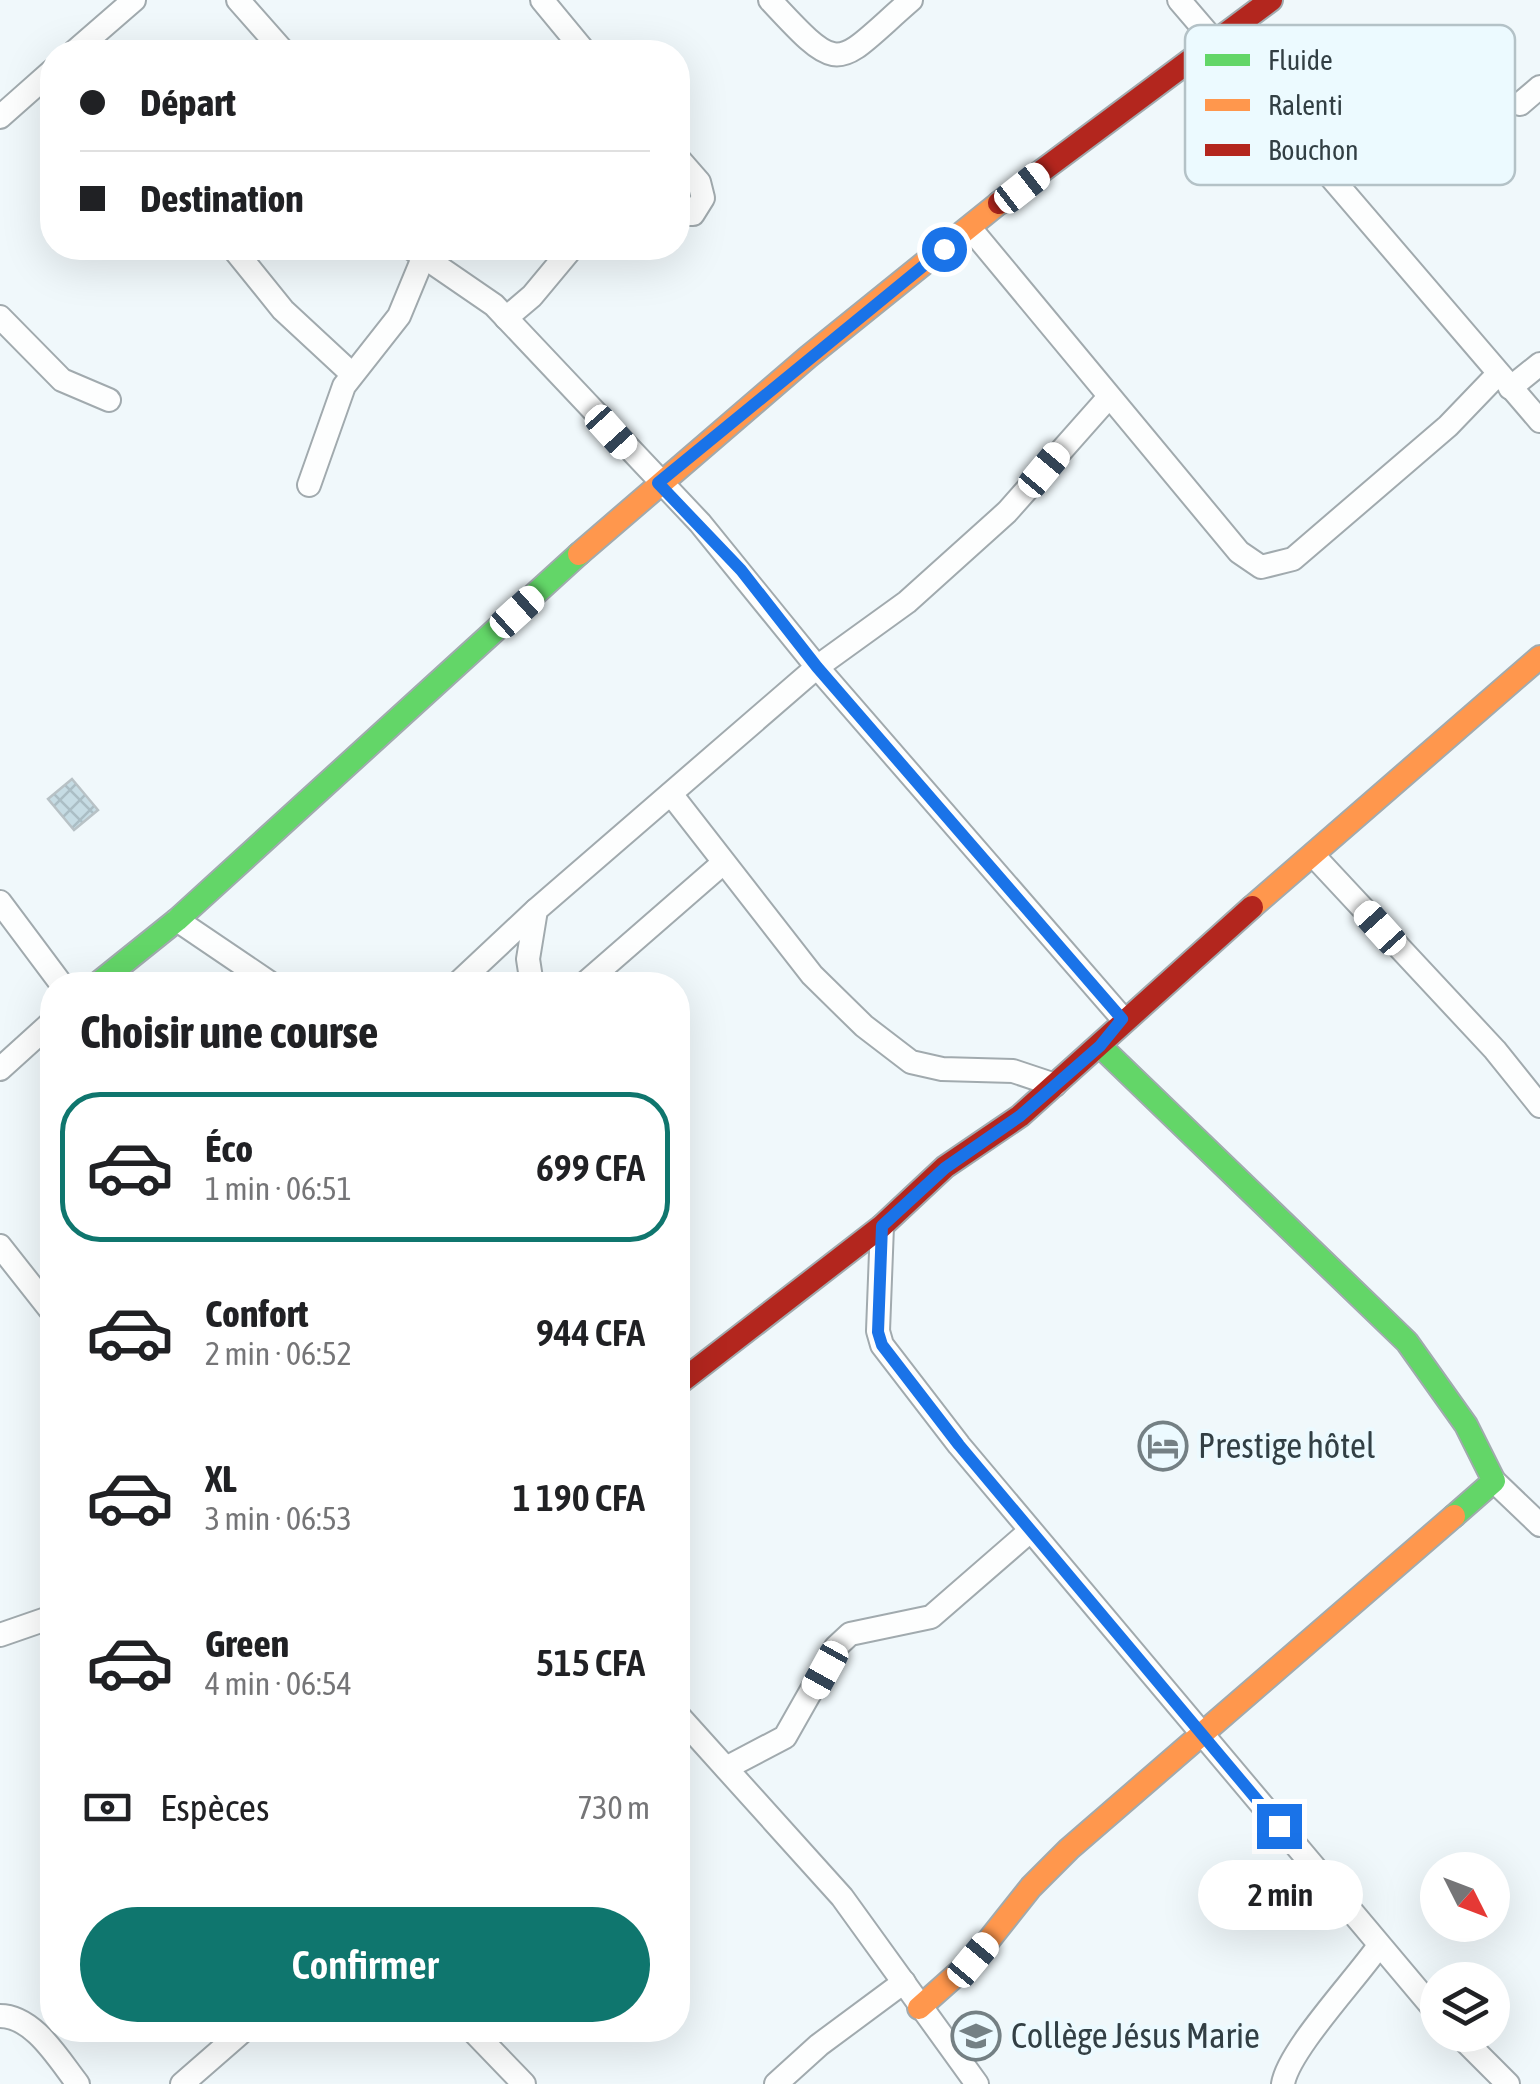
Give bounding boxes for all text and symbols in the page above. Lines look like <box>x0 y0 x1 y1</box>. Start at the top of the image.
legend <box>1185 25 1515 185</box>
text: Fluide <box>1268 44 1333 76</box>
text: Départ <box>140 81 236 124</box>
text: Ralenti <box>1268 89 1343 121</box>
text: Bouchon <box>1268 134 1359 166</box>
car <box>989 158 1055 218</box>
text: Destination <box>140 177 304 220</box>
route start <box>922 227 967 272</box>
car <box>580 400 642 464</box>
car <box>1013 437 1075 503</box>
car <box>485 581 549 643</box>
car <box>1349 896 1411 960</box>
text: Choisir une course <box>80 1006 379 1058</box>
icon: car <box>85 1122 175 1212</box>
text: Éco <box>205 1127 253 1170</box>
text: 699 CFA <box>536 1146 645 1189</box>
text: 1 min · 06:51 <box>205 1170 352 1207</box>
icon: car <box>85 1287 175 1377</box>
text: Confort <box>205 1292 309 1335</box>
text: 944 CFA <box>536 1311 645 1354</box>
text: 2 min · 06:52 <box>205 1335 352 1372</box>
hotel icon: Prestige hôtel <box>1137 1420 1189 1472</box>
place label: Prestige hôtel <box>1198 1425 1375 1465</box>
icon: car <box>85 1452 175 1542</box>
text: XL <box>205 1457 237 1500</box>
text: 1 190 CFA <box>513 1476 645 1519</box>
text: 3 min · 06:53 <box>205 1500 352 1537</box>
icon: car <box>85 1617 175 1707</box>
text: Green <box>205 1622 289 1665</box>
car <box>797 1636 853 1704</box>
text: 515 CFA <box>536 1641 645 1684</box>
text: 4 min · 06:54 <box>205 1665 352 1702</box>
icon: cash <box>80 1780 135 1835</box>
text: Espèces <box>160 1786 269 1829</box>
text: 730 m <box>577 1789 650 1826</box>
route end <box>1257 1804 1302 1849</box>
north arrow <box>1420 1852 1510 1942</box>
map controls <box>1420 1852 1510 2052</box>
callout: 2 min <box>1196 1861 1362 1931</box>
text: 2 min <box>1248 1876 1313 1913</box>
button: Confirmer <box>80 1907 650 2022</box>
car <box>942 1927 1004 1993</box>
button: layers <box>1420 1962 1510 2052</box>
school or university icon: Collège Jésus Marie <box>950 2010 1002 2062</box>
place label: Collège Jésus Marie <box>1011 2015 1260 2055</box>

